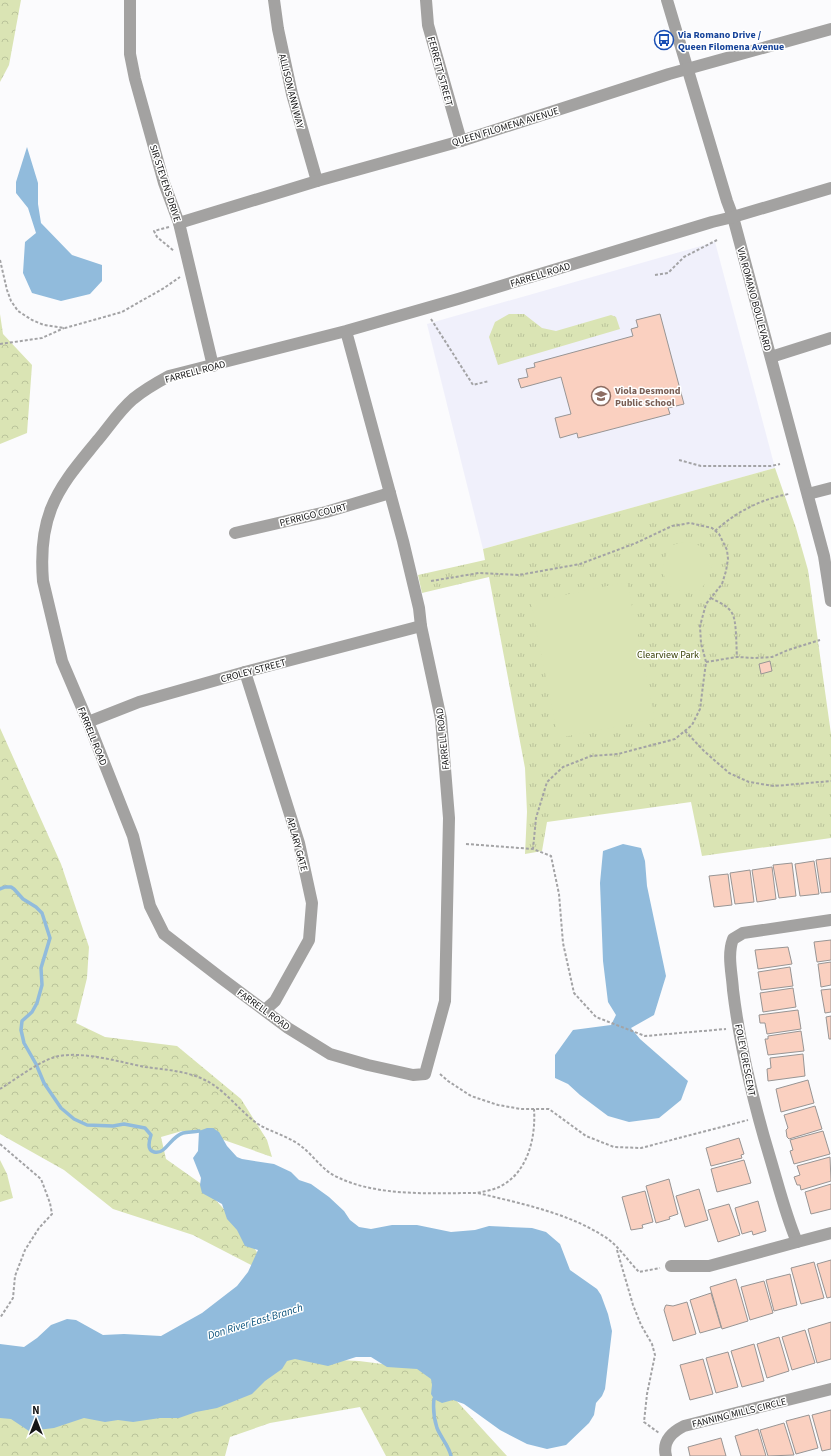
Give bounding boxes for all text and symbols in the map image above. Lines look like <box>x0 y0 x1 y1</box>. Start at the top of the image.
place label: Via Romano Drive / Queen Filomena Avenue <box>677 28 784 54</box>
bus stop icon: Via Romano Drive / Queen Filomena Avenue <box>653 29 675 51</box>
street label: FERRETT STREET <box>424 35 456 108</box>
street label: ALLISON ANN WAY <box>275 52 307 130</box>
street label: QUEEN FILOMENA AVENUE <box>450 104 561 150</box>
street label: SIR STEVENS DRIVE <box>146 143 184 224</box>
street label: VIA ROMANO BOULEVARD <box>733 246 775 353</box>
street label: FARRELL ROAD <box>509 259 572 291</box>
street label: FARRELL ROAD <box>163 357 227 387</box>
place label: Viola Desmond Public School <box>614 384 681 410</box>
school or university icon: Viola Desmond Public School <box>590 385 612 407</box>
street label: PERRIGO COURT <box>278 500 349 530</box>
park label: Clearview Park <box>637 648 699 662</box>
street label: CROLEY STREET <box>219 655 288 686</box>
street label: FARRELL ROAD <box>74 705 110 768</box>
street label: FARRELL ROAD <box>433 707 453 771</box>
street label: APLARY GATE <box>283 816 311 873</box>
street label: FARRELL ROAD <box>234 986 293 1034</box>
street label: FOLEY CRESCENT <box>731 1023 759 1098</box>
water label: Don River East Branch <box>206 1300 305 1343</box>
street label: FANNING MILLS CIRCLE <box>691 1394 788 1431</box>
north arrow <box>16 1400 56 1440</box>
text: N <box>32 1403 40 1418</box>

